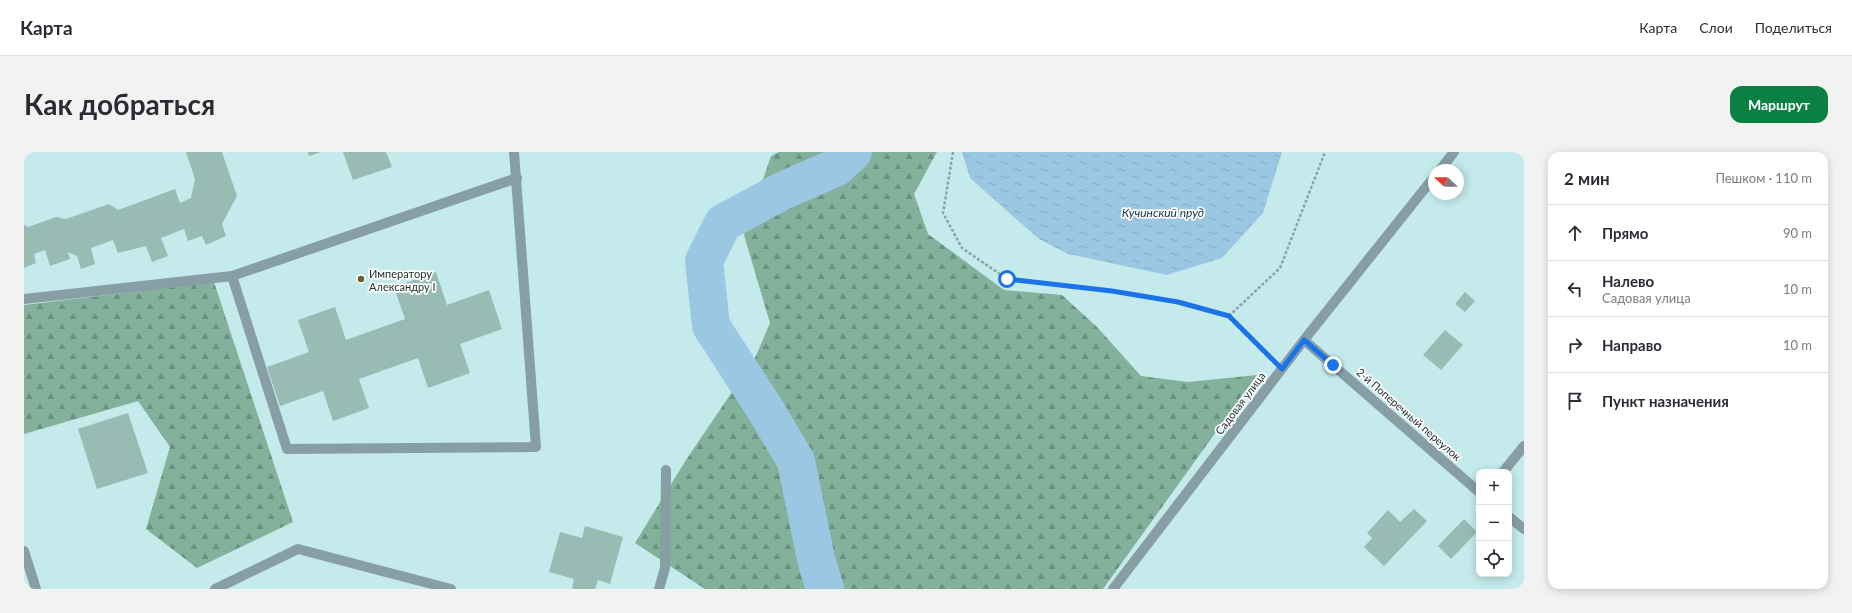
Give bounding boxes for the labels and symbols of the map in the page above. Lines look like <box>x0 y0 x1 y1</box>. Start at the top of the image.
north arrow <box>1428 164 1464 200</box>
water label: Кучинский пруд <box>1122 205 1204 220</box>
place label: Императору Александру I <box>369 267 436 293</box>
route start <box>998 270 1016 288</box>
marker: Императору Александру I <box>356 274 366 284</box>
route end <box>1324 356 1342 374</box>
street label: 2-й Поперечный переулок <box>1354 365 1464 463</box>
street label: Садовая улица <box>1212 369 1268 437</box>

